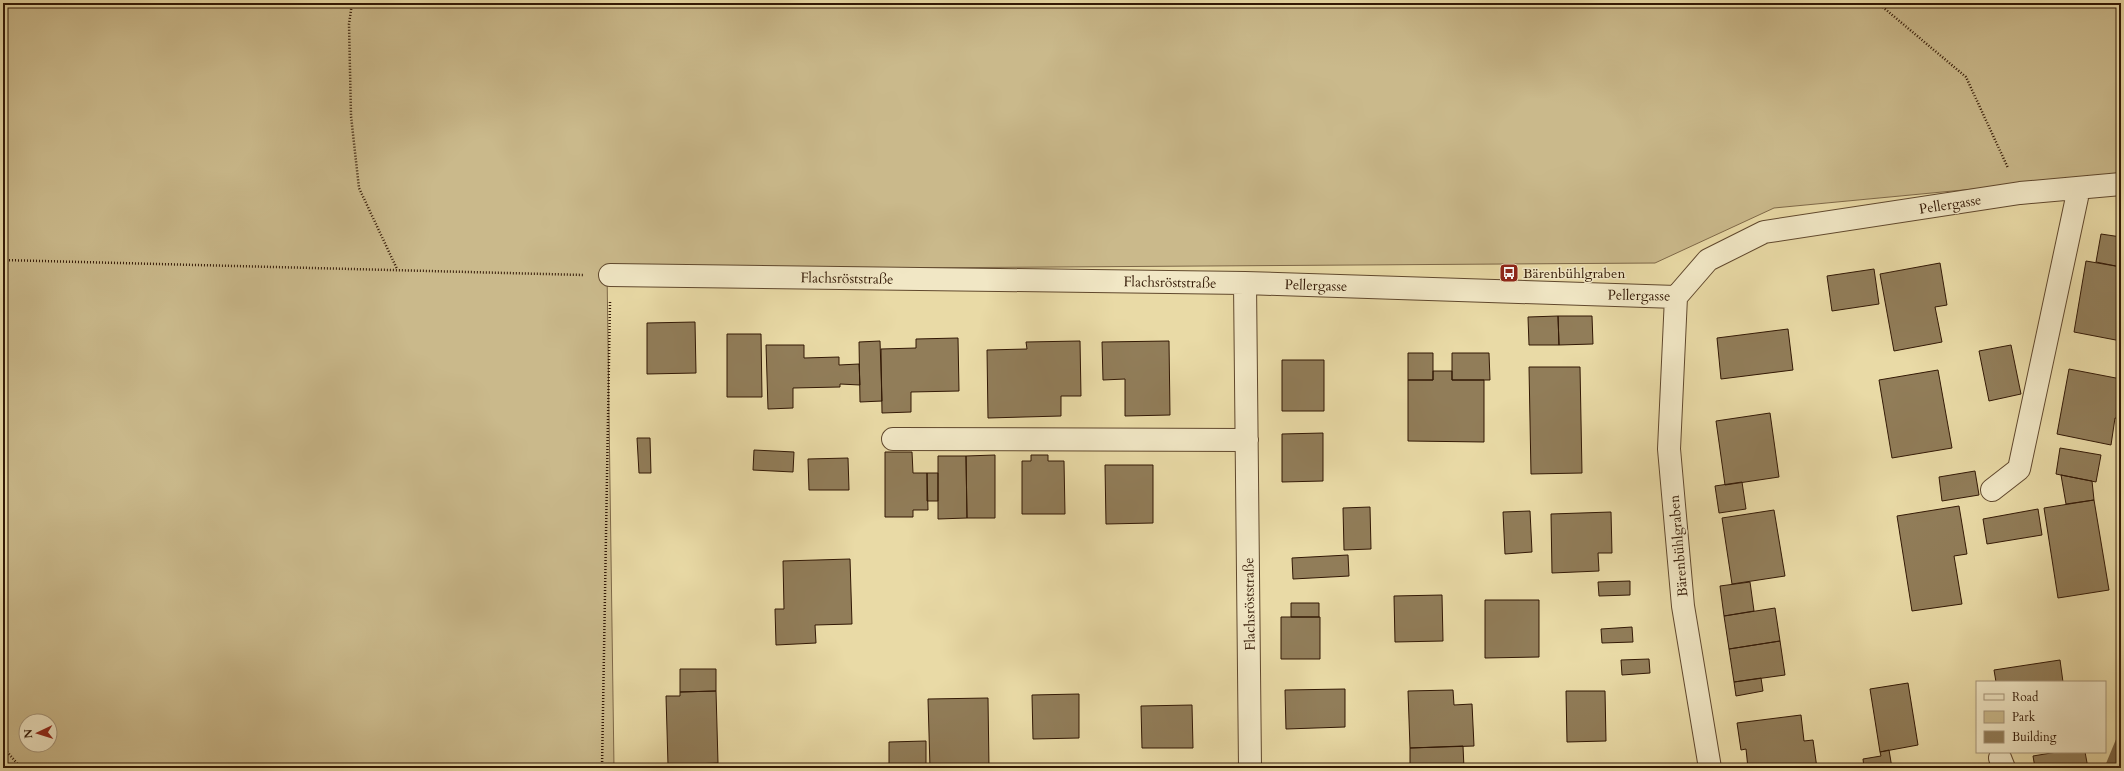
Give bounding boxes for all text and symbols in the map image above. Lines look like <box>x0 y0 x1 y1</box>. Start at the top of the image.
street label: Pellergasse <box>1918 190 1983 219</box>
bus stop icon: Bärenbühlgraben <box>1498 262 1520 284</box>
place label: Bärenbühlgraben <box>1523 264 1625 283</box>
street label: Flachsröststraße <box>800 268 894 289</box>
street label: Flachsröststraße <box>1123 272 1217 293</box>
street label: Pellergasse <box>1284 275 1348 296</box>
street label: Pellergasse <box>1607 285 1671 306</box>
street label: Bärenbühlgraben <box>1665 494 1692 598</box>
street label: Flachsröststraße <box>1239 557 1260 651</box>
legend <box>1976 681 2106 753</box>
text: Road <box>2012 689 2039 705</box>
text: Park <box>2012 709 2036 725</box>
north arrow <box>18 713 58 753</box>
text: N <box>21 728 36 739</box>
text: Building <box>2012 729 2057 745</box>

